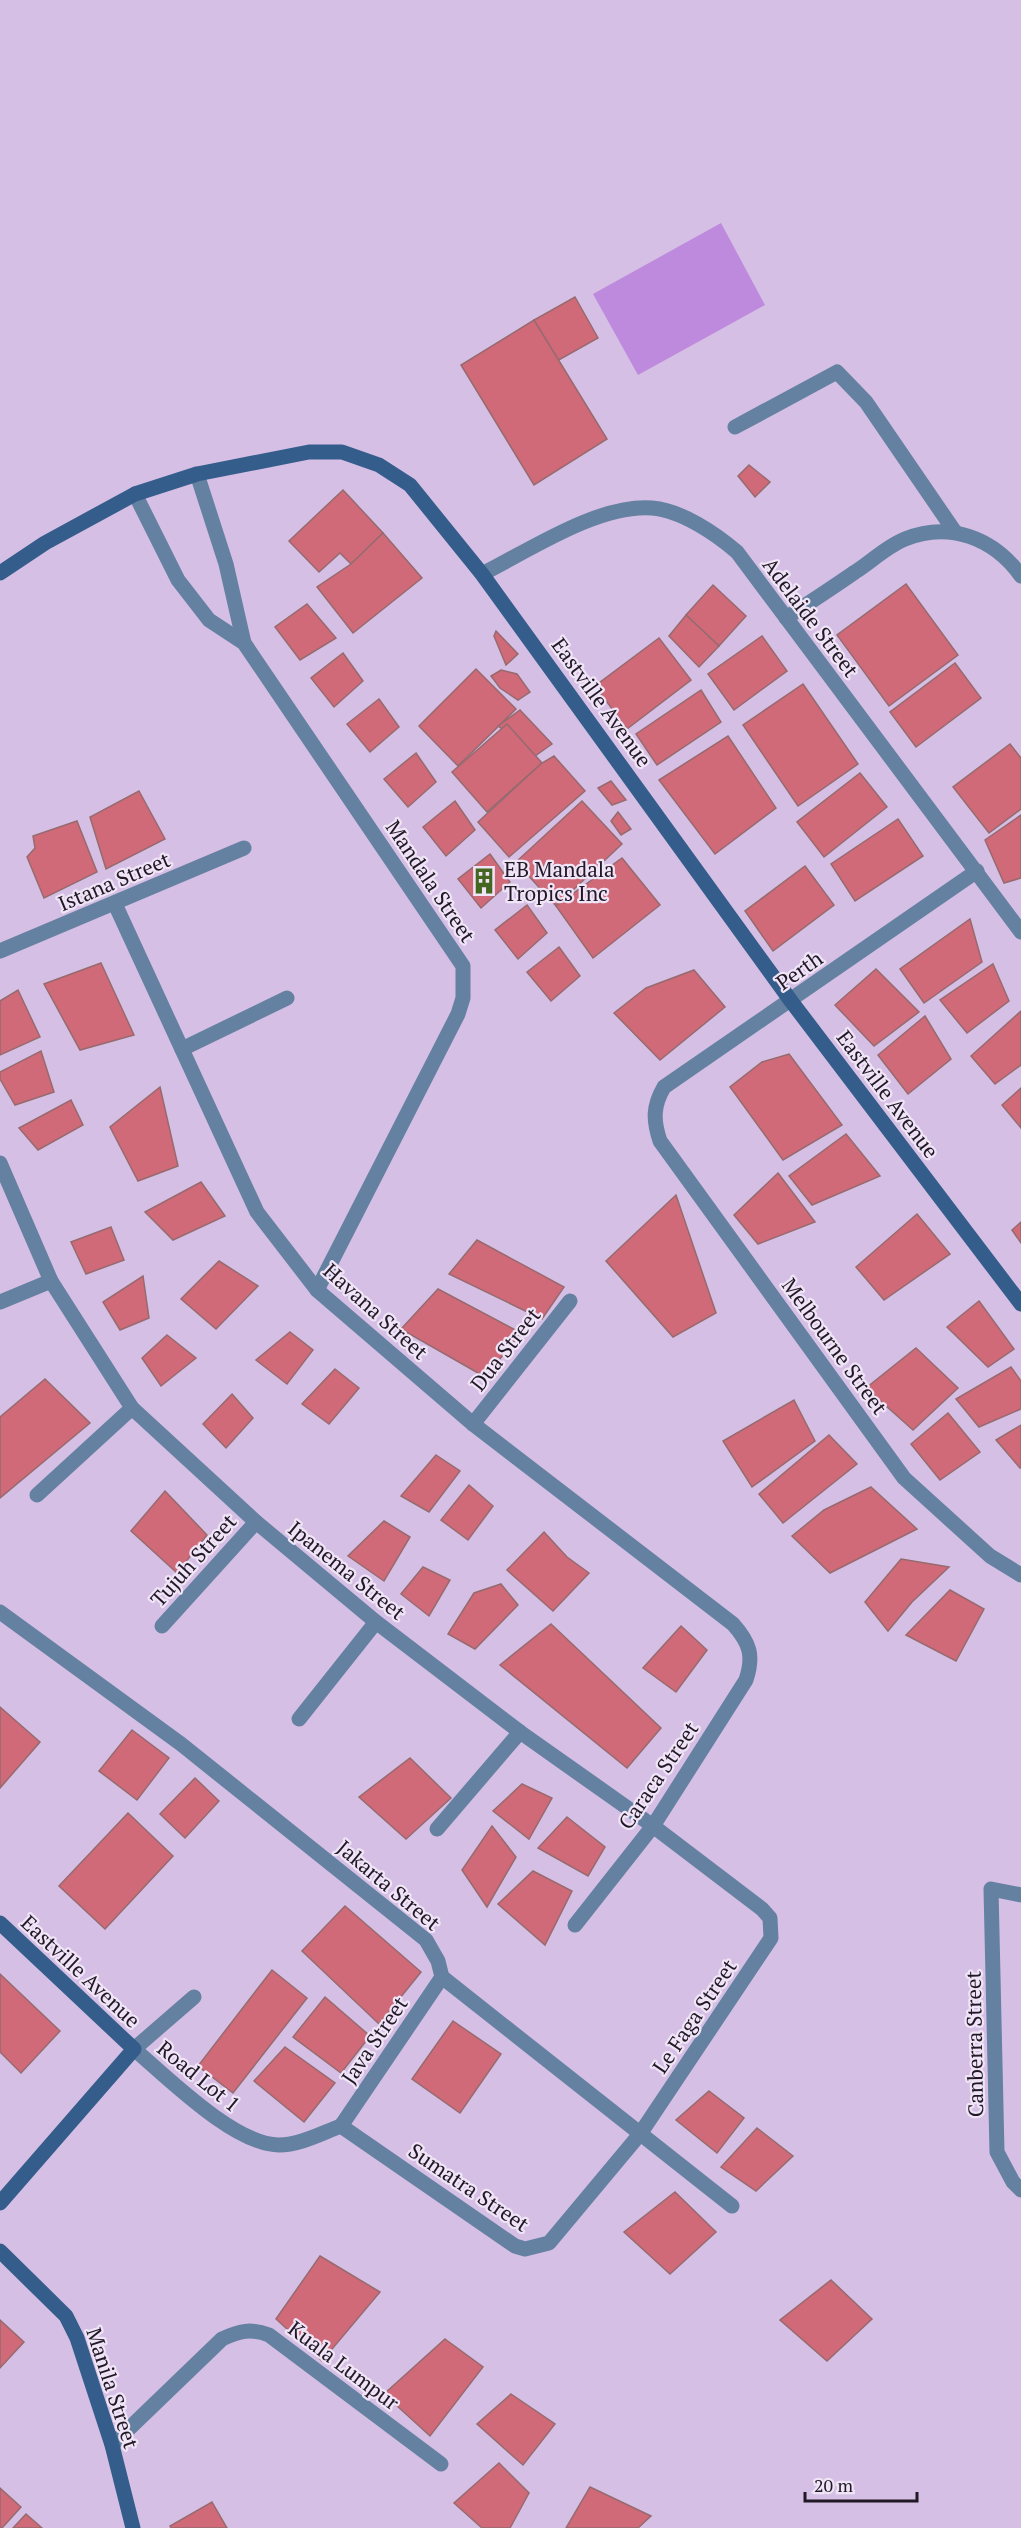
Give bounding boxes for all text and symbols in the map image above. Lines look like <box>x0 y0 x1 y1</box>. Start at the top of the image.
street label: Adelaide Street <box>757 551 865 683</box>
street label: Eastville Avenue <box>546 632 658 772</box>
street label: Mandala Street <box>380 814 482 948</box>
street label: Istana Street <box>54 845 174 917</box>
place label: EB Mandala Tropics Inc <box>504 855 615 907</box>
building icon: EB Mandala Tropics Inc <box>469 866 499 896</box>
street label: Perth <box>770 944 828 996</box>
street label: Eastville Avenue <box>831 1024 945 1164</box>
street label: Havana Street <box>318 1257 434 1365</box>
street label: Melbourne Street <box>776 1272 894 1420</box>
street label: Dua Street <box>464 1301 547 1396</box>
street label: Tujuh Street <box>144 1507 242 1612</box>
street label: Ipanema Street <box>283 1514 411 1626</box>
street label: Caraca Street <box>612 1715 704 1834</box>
street label: Jakarta Street <box>331 1834 447 1937</box>
street label: Eastville Avenue <box>15 1908 147 2034</box>
street label: Le Faga Street <box>645 1953 743 2079</box>
street label: Canberra Street <box>959 1970 989 2117</box>
street label: Java Street <box>334 1990 414 2089</box>
street label: Road Lot 1 <box>152 2034 246 2118</box>
street label: Sumatra Street <box>403 2136 535 2238</box>
street label: Kuala Lumpur <box>283 2314 405 2416</box>
street label: Manila Street <box>80 2324 146 2452</box>
scale bar <box>805 2465 918 2503</box>
text: 20 m <box>814 2473 854 2497</box>

